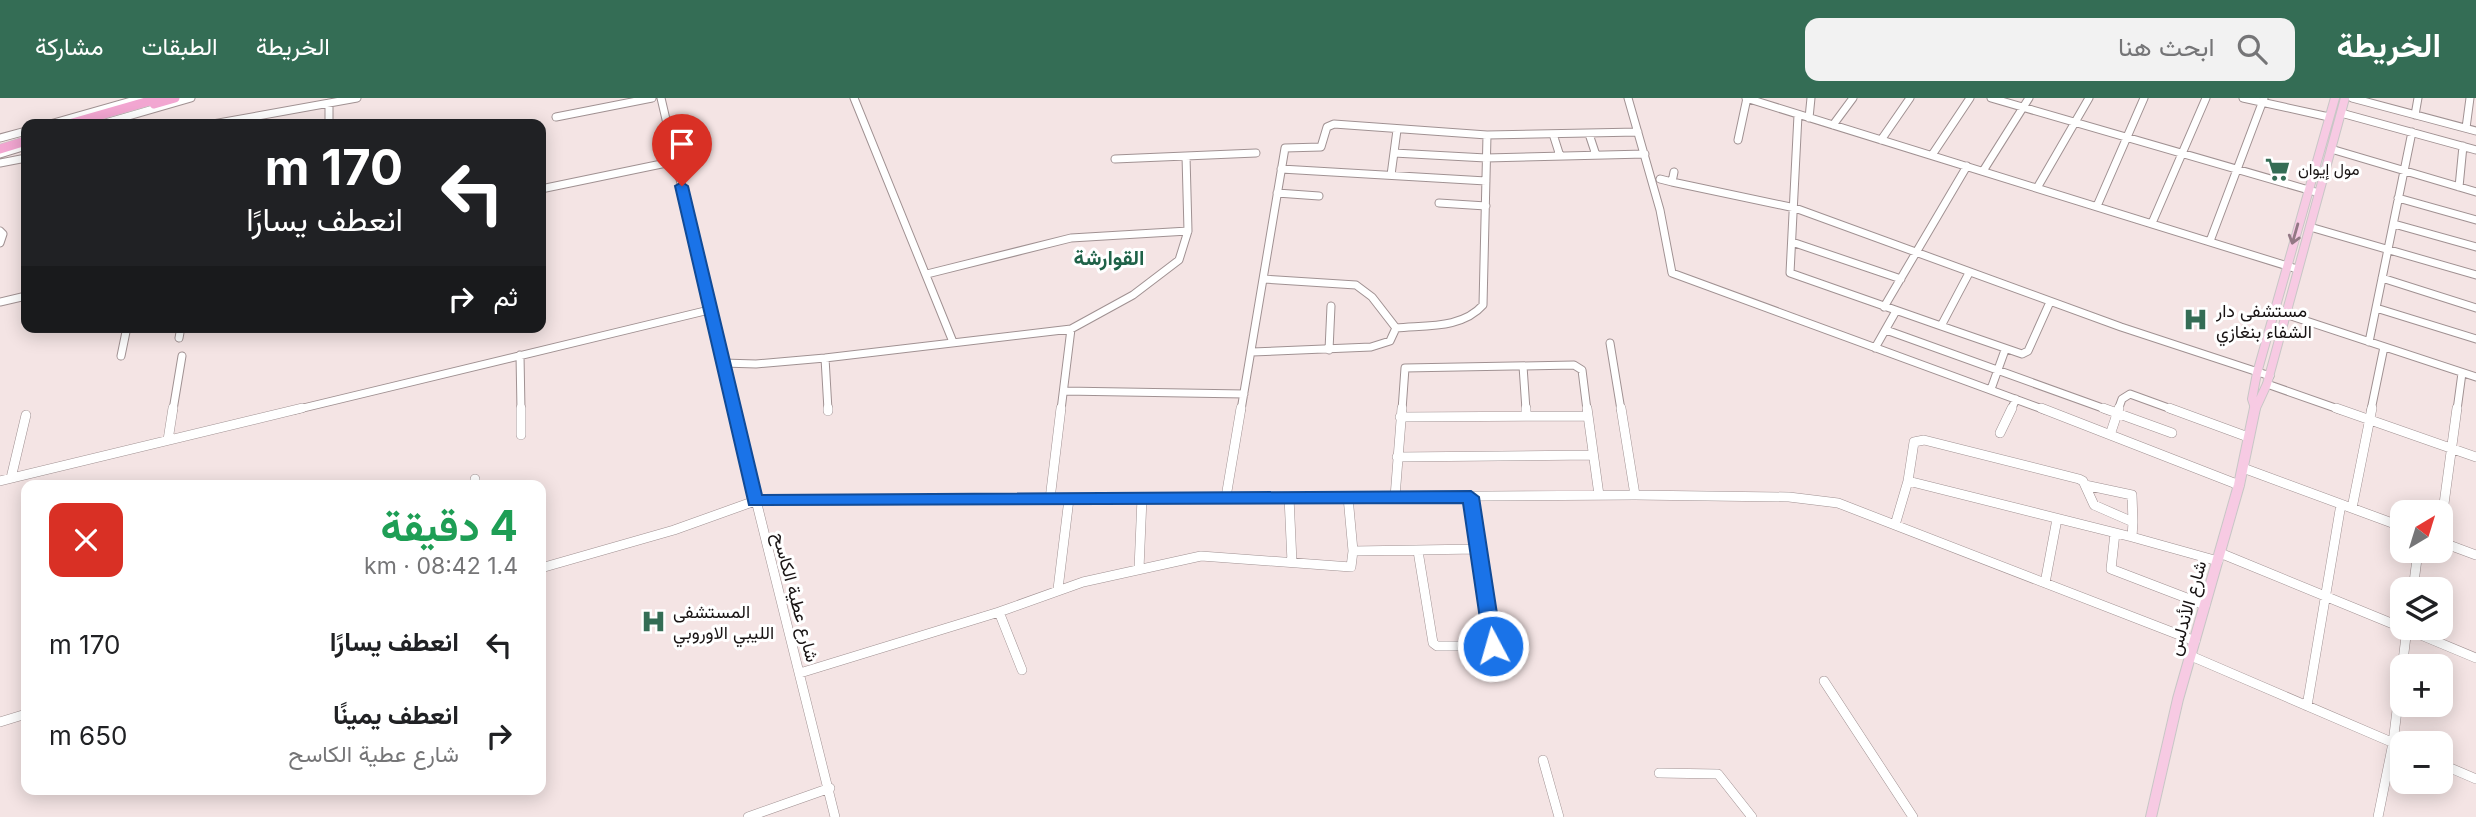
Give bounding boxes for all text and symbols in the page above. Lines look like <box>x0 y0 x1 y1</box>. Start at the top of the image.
search box <box>1805 18 2295 81</box>
text: الخريطة <box>2337 25 2441 65</box>
icon: search <box>2233 30 2271 68</box>
text: ابحث هنا <box>2118 31 2215 62</box>
text: مشاركة <box>35 32 103 61</box>
text: الطبقات <box>141 32 218 61</box>
text: الخريطة <box>256 32 330 61</box>
pin <box>652 114 712 186</box>
icon: arrive <box>663 125 701 163</box>
text: 170 m <box>265 138 403 197</box>
icon: left <box>427 147 518 238</box>
supermarket icon: مول إيوان <box>2264 155 2292 183</box>
place label: مول إيوان <box>2298 159 2360 180</box>
text: انعطف يسارًا <box>246 200 403 239</box>
one-way arrow <box>2288 223 2301 245</box>
district label: القوارشة <box>1073 245 1145 271</box>
icon: right <box>442 280 480 318</box>
text: ثم <box>494 281 518 312</box>
place label: مستشفى دار الشفاء بنغازي <box>2215 300 2312 347</box>
hospital icon: مستشفى دار الشفاء بنغازي <box>2182 306 2210 334</box>
text: 4 دقيقة <box>381 500 518 551</box>
north arrow <box>2390 500 2454 564</box>
map controls <box>2390 500 2453 794</box>
button: close <box>49 503 123 577</box>
street label: شارع عطية الكاسح <box>767 530 823 665</box>
text: 1.4 km · 08:42 <box>364 552 518 580</box>
street label: شارع الأندلس <box>2163 558 2212 658</box>
button: layers <box>2390 577 2453 640</box>
place label: المستشفی الليبي الاوروبي <box>673 601 774 648</box>
hospital icon: المستشفی الليبي الاوروبي <box>639 607 667 635</box>
position arrow <box>1456 609 1530 683</box>
text: انعطف يسارًا <box>330 626 459 657</box>
icon: left <box>480 626 518 664</box>
text: 170 m <box>49 629 120 660</box>
button: + <box>2390 654 2453 717</box>
text: انعطف يمينًا <box>333 699 459 730</box>
icon: right <box>480 717 518 755</box>
text: 650 m <box>49 720 127 751</box>
button: − <box>2390 731 2453 794</box>
text: شارع عطية الكاسح <box>288 740 459 768</box>

